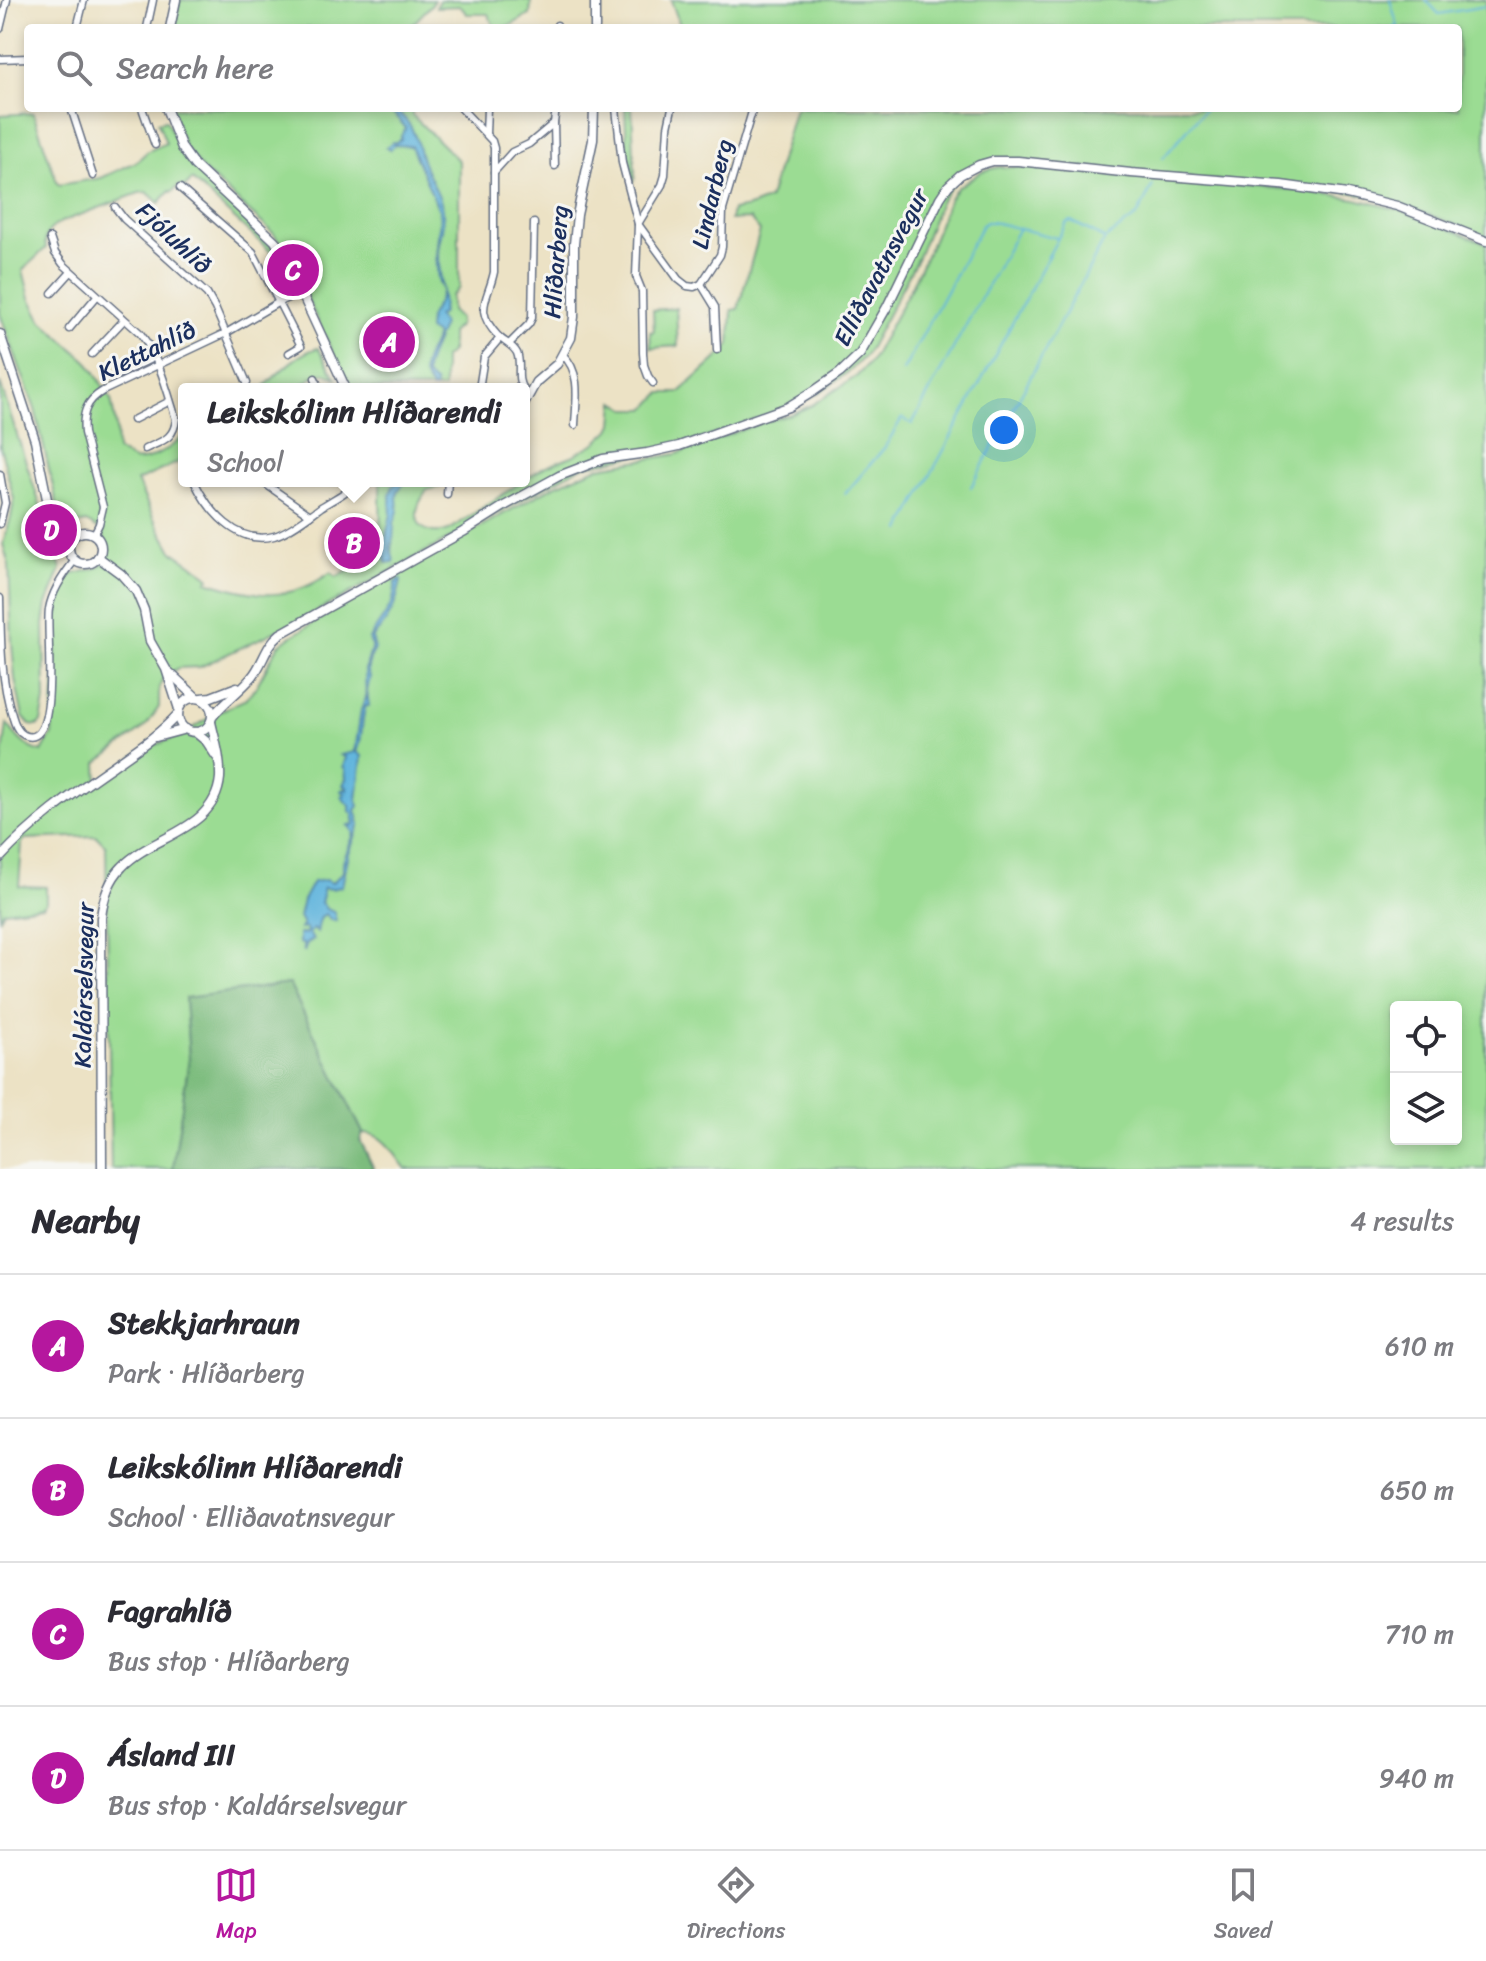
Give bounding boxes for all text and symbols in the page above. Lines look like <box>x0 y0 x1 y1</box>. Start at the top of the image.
search box <box>24 24 1462 112</box>
text: Search here <box>116 41 274 95</box>
icon: search <box>52 46 96 90</box>
street label: Lindarberg <box>679 135 745 253</box>
street label: Elliðavatnsvegur <box>822 179 941 354</box>
street label: Fjóluhlíð <box>126 191 222 285</box>
street label: Hlíðarberg <box>531 204 581 320</box>
pin: C <box>267 240 319 300</box>
street label: Klettahlíð <box>90 309 204 393</box>
pin: A <box>363 312 415 372</box>
popup <box>178 383 530 487</box>
text: Leikskólinn Hlíðarendi <box>207 385 501 439</box>
your location <box>984 410 1024 450</box>
text: School <box>207 439 284 485</box>
pin: D <box>25 500 77 560</box>
pin: B <box>328 513 380 573</box>
street label: Kaldárselsvegur <box>62 901 106 1068</box>
map controls <box>1390 1001 1462 1145</box>
button: locate <box>1390 1001 1462 1073</box>
button: layers <box>1390 1073 1462 1145</box>
text: Nearby <box>32 1191 140 1251</box>
text: 4 results <box>1350 1198 1454 1244</box>
text: Stekkjarhraun <box>108 1296 300 1350</box>
text: A <box>49 1323 67 1369</box>
text: 610 m <box>1385 1323 1454 1369</box>
text: Park · Hlíðarberg <box>108 1350 305 1396</box>
text: Leikskólinn Hlíðarendi <box>108 1440 402 1494</box>
text: B <box>50 1467 66 1513</box>
text: 650 m <box>1380 1467 1454 1513</box>
text: School · Elliðavatnsvegur <box>108 1494 394 1540</box>
text: Fagrahlíð <box>108 1584 232 1638</box>
text: C <box>50 1611 66 1657</box>
text: 710 m <box>1385 1611 1454 1657</box>
text: Bus stop · Hlíðarberg <box>108 1638 350 1684</box>
text: Ásland III <box>108 1728 235 1782</box>
text: D <box>50 1755 66 1801</box>
text: 940 m <box>1379 1755 1454 1801</box>
text: Bus stop · Kaldárselsvegur <box>108 1782 406 1828</box>
tab: Map <box>214 1863 258 1950</box>
tab: Directions <box>687 1863 785 1950</box>
tab: Saved <box>1214 1863 1272 1950</box>

